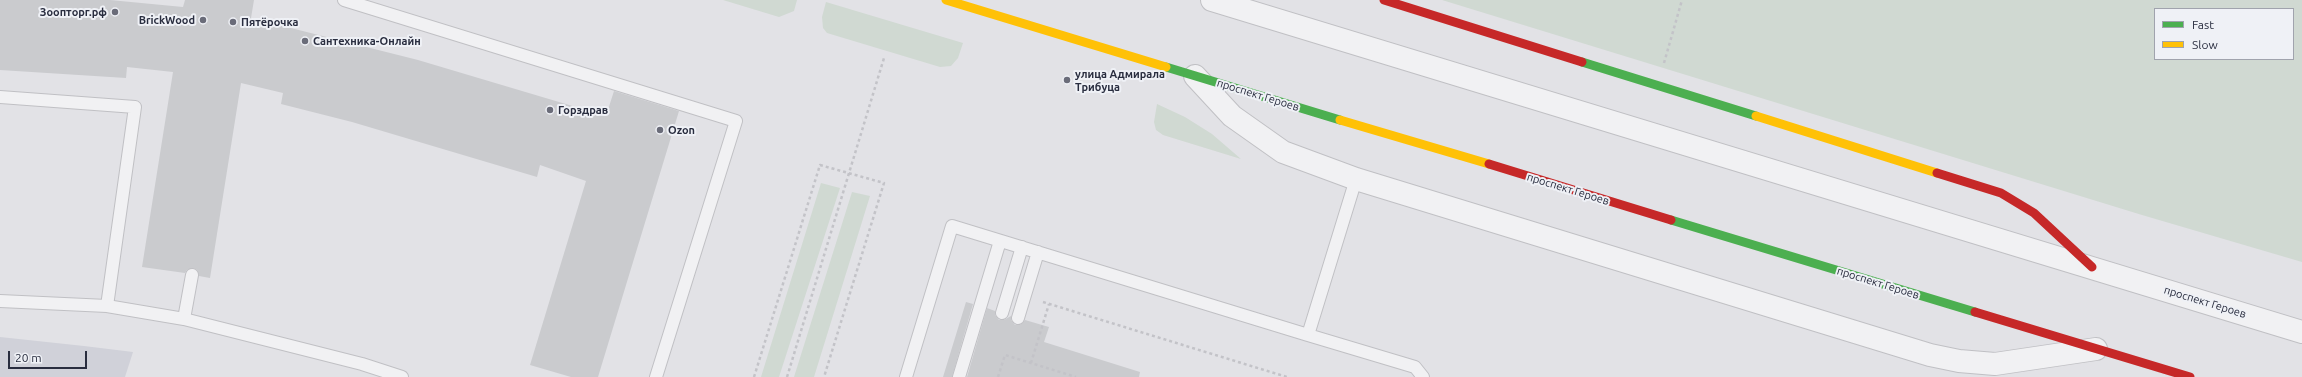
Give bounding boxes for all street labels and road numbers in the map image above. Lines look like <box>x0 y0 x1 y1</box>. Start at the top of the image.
street label: проспект Героев <box>1215 76 1301 114</box>
street label: проспект Героев <box>1525 170 1611 208</box>
street label: проспект Героев <box>1835 264 1921 302</box>
street label: проспект Героев <box>2162 283 2248 321</box>

